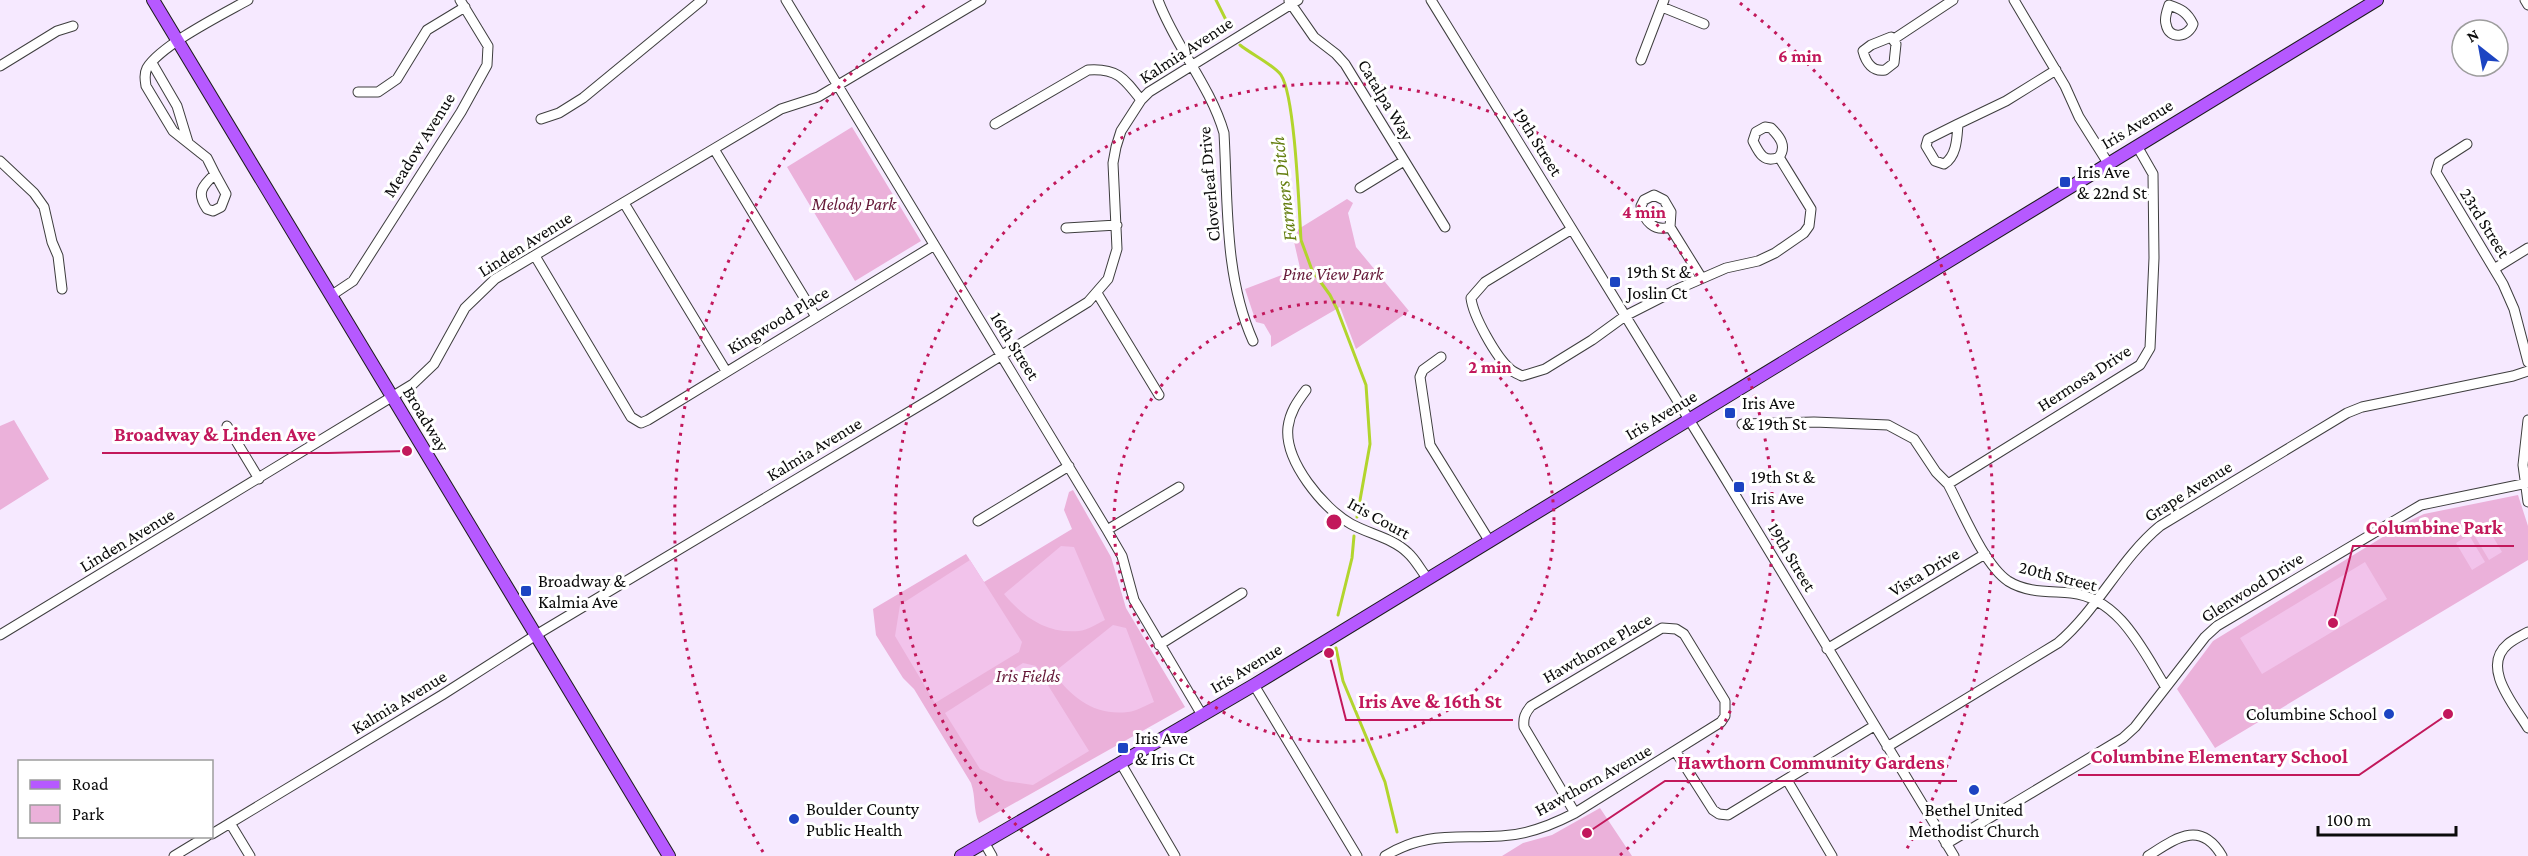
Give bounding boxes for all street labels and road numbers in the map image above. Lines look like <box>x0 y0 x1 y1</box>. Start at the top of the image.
street label: Kalmia Avenue <box>1136 12 1236 88</box>
street label: Catalpa Way <box>1354 56 1418 145</box>
street label: Meadow Avenue <box>379 89 459 201</box>
street label: Iris Avenue <box>2098 95 2177 153</box>
street label: 19th Street <box>1509 104 1567 181</box>
street label: Cloverleaf Drive <box>1194 126 1224 242</box>
street label: 23rd Street <box>2456 185 2515 262</box>
street label: Linden Avenue <box>474 207 576 281</box>
street label: Kingwood Place <box>724 282 832 358</box>
street label: 16th Street <box>986 308 1044 384</box>
street label: Hermosa Drive <box>2034 340 2135 416</box>
street label: Broadway <box>399 383 454 456</box>
street label: Iris Avenue <box>1622 386 1701 444</box>
street label: Kalmia Avenue <box>763 413 865 485</box>
street label: Grape Avenue <box>2141 456 2236 526</box>
street label: Iris Court <box>1344 493 1415 544</box>
street label: Linden Avenue <box>76 504 178 576</box>
street label: 19th Street <box>1764 519 1821 596</box>
street label: Vista Drive <box>1885 543 1963 601</box>
street label: Glenwood Drive <box>2197 548 2307 626</box>
street label: 20th Street <box>2017 557 2100 596</box>
street label: Hawthorne Place <box>1539 609 1655 687</box>
street label: Iris Avenue <box>1207 639 1286 697</box>
street label: Kalmia Avenue <box>348 666 450 738</box>
street label: Hawthorn Avenue <box>1531 740 1655 820</box>

